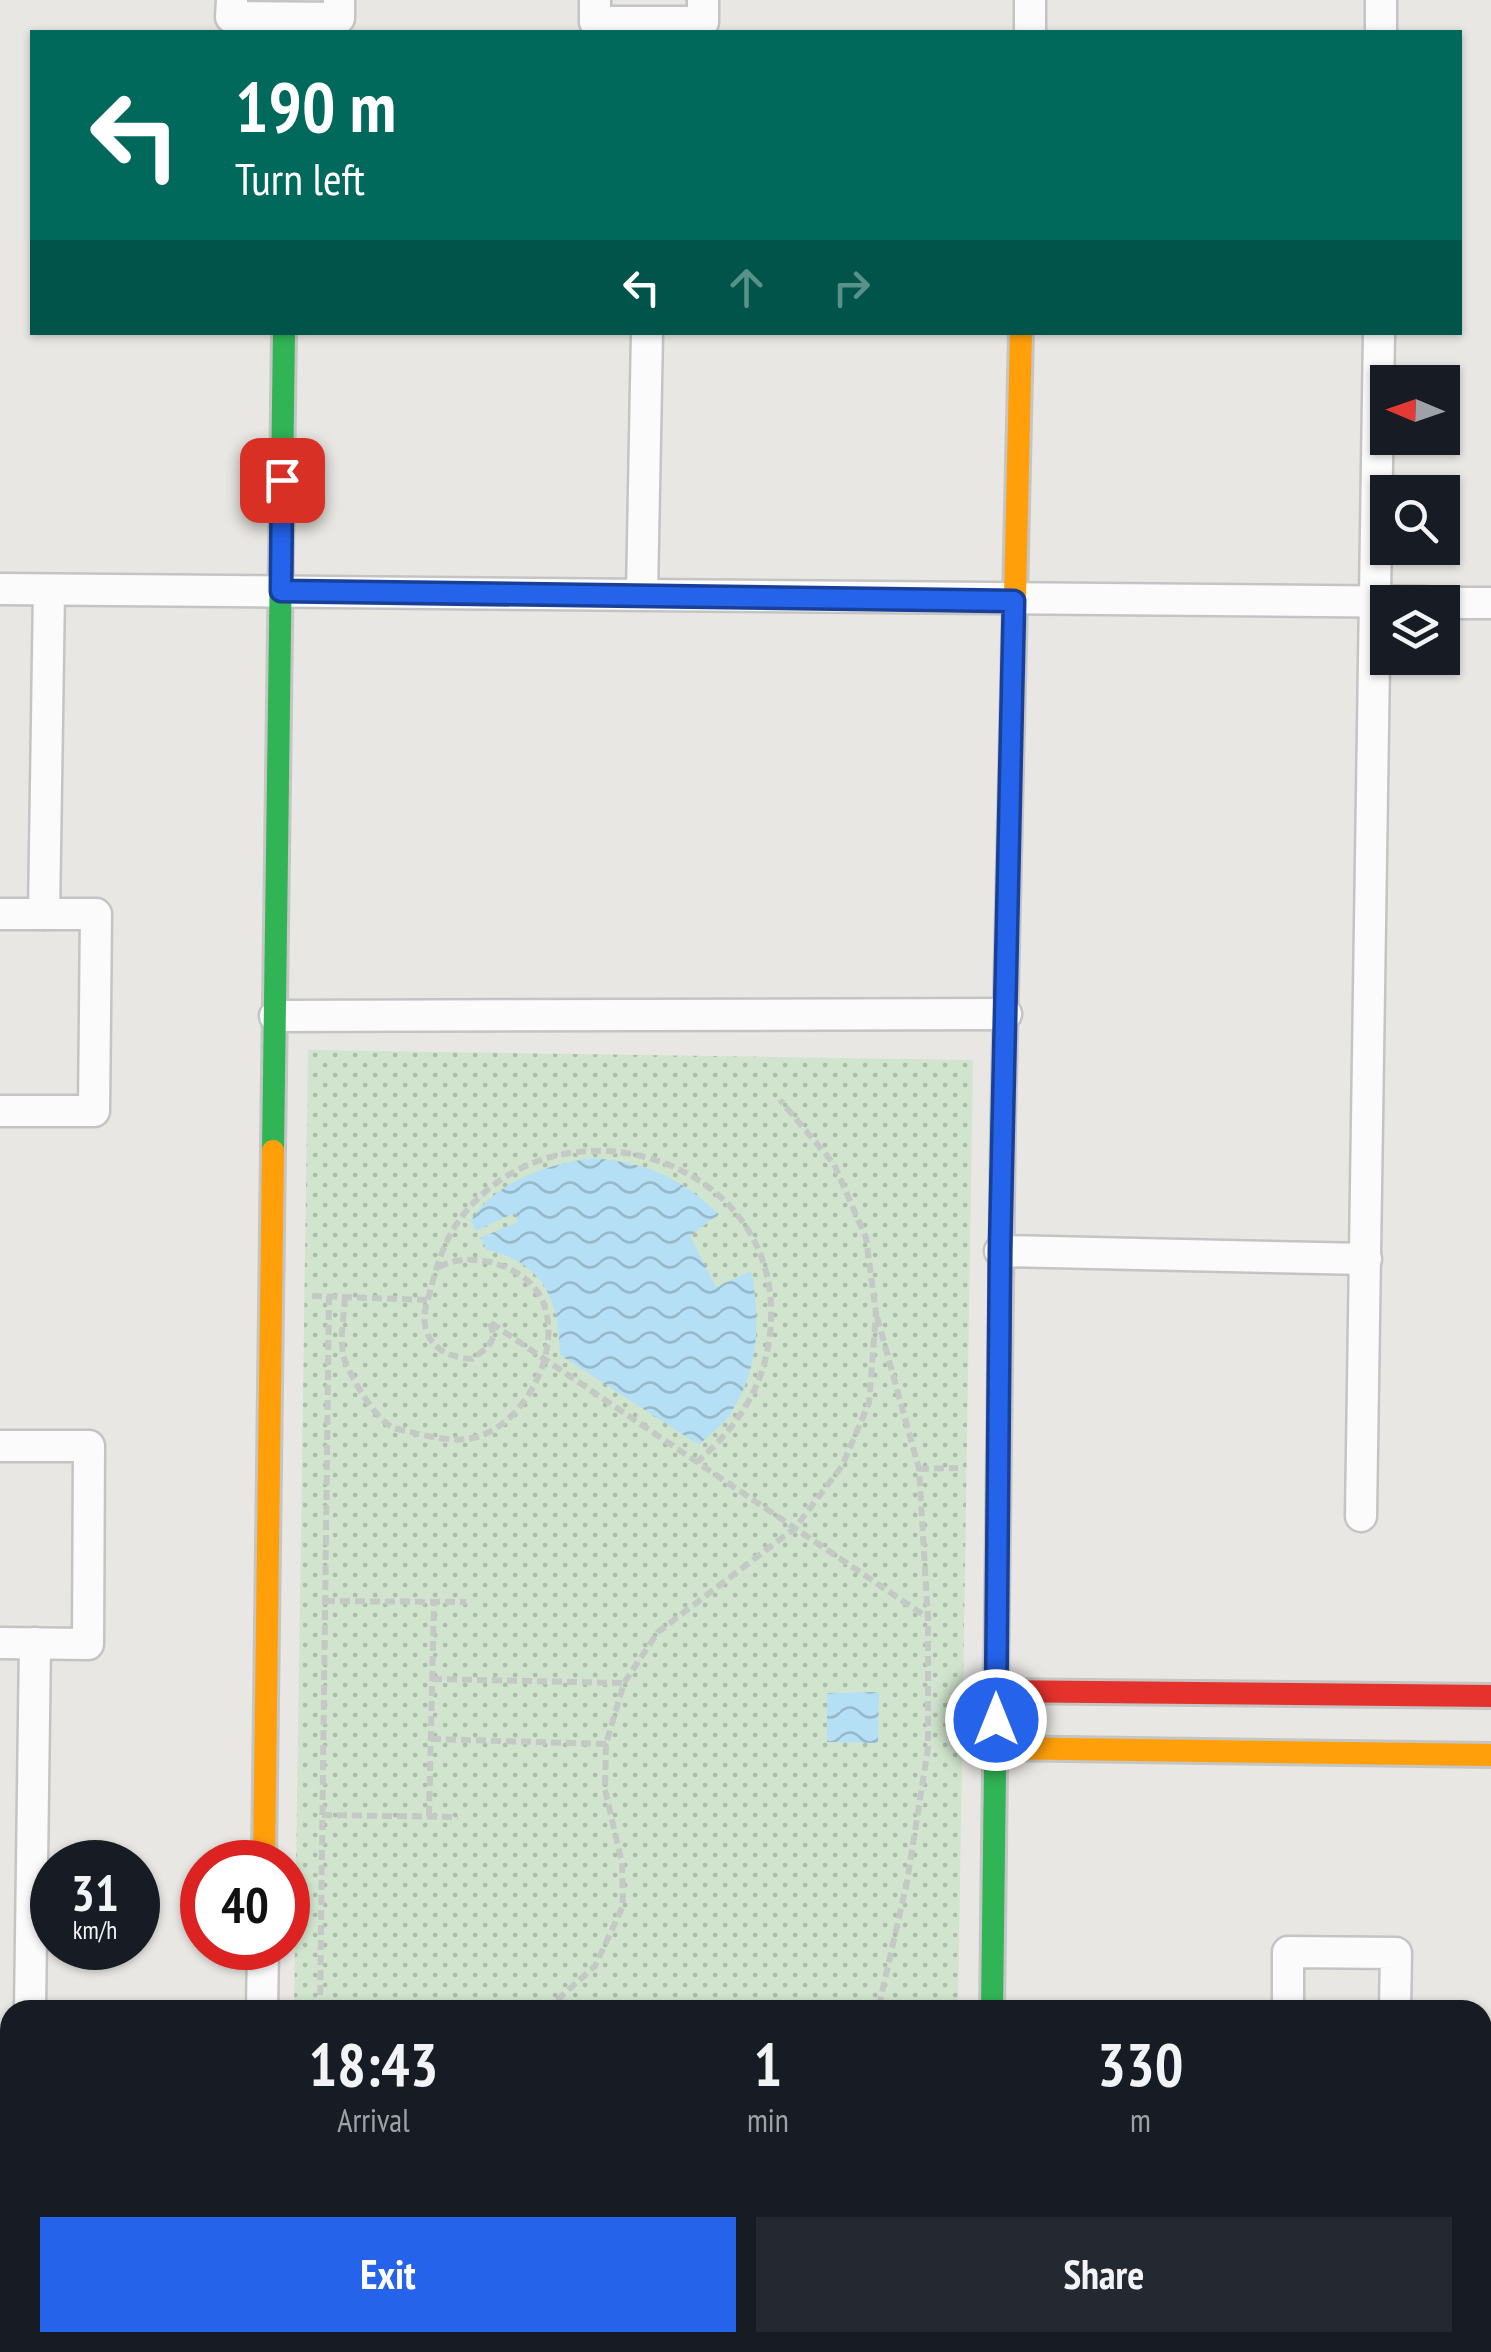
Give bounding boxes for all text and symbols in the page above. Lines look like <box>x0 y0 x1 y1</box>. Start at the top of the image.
text: 190 m <box>235 61 396 151</box>
icon: left <box>70 70 200 200</box>
text: Turn left <box>235 149 365 207</box>
icon: left <box>614 260 669 315</box>
icon: ahead <box>719 260 774 315</box>
icon: right <box>824 260 879 315</box>
north arrow <box>1370 365 1460 455</box>
map controls <box>1370 365 1460 675</box>
pin <box>240 438 325 523</box>
icon: arrive <box>255 453 310 508</box>
button: search <box>1370 475 1460 565</box>
button: layers <box>1370 585 1460 675</box>
position arrow <box>944 1668 1048 1772</box>
speed limit sign: 40 <box>180 1840 310 1970</box>
text: 31 <box>71 1860 119 1925</box>
text: km/h <box>73 1914 117 1946</box>
text: 18:43 <box>309 2025 438 2103</box>
text: 1 <box>754 2025 782 2103</box>
text: 330 <box>1097 2025 1183 2103</box>
text: Arrival <box>337 2099 410 2141</box>
text: min <box>747 2099 789 2141</box>
text: m <box>1130 2099 1151 2141</box>
button: Exit <box>40 2217 736 2332</box>
button: Share <box>756 2217 1452 2332</box>

